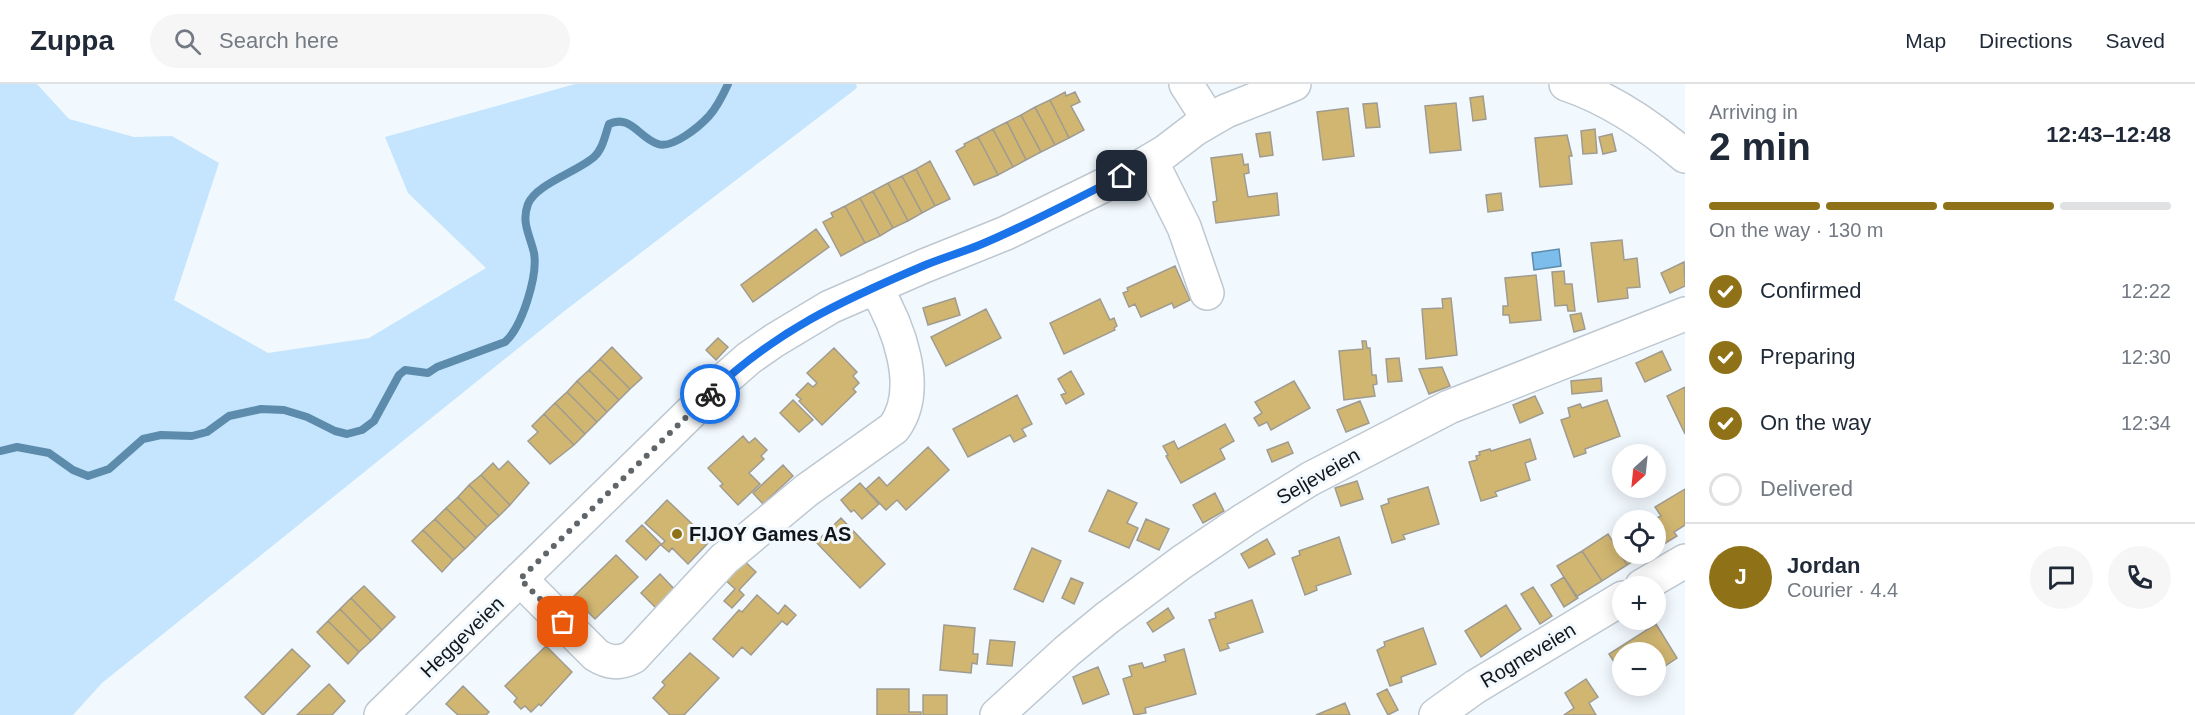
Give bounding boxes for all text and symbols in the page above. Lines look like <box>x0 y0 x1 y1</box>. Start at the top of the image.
search box <box>150 14 570 68</box>
text: Zuppa <box>30 25 114 56</box>
icon: search <box>171 25 204 58</box>
text: Search here <box>219 28 339 53</box>
text: Map <box>1905 29 1946 52</box>
text: Directions <box>1979 29 2072 52</box>
text: Saved <box>2105 29 2165 52</box>
text: Arriving in <box>1709 101 1798 123</box>
text: 12:43–12:48 <box>2046 122 2171 147</box>
text: 2 min <box>1709 125 1811 168</box>
pin <box>1096 150 1147 201</box>
icon: home <box>1105 159 1138 192</box>
text: On the way · 130 m <box>1709 219 1884 241</box>
icon: check <box>1709 275 1742 308</box>
text: Confirmed <box>1760 278 1861 303</box>
text: 12:22 <box>2121 280 2171 302</box>
icon: check <box>1709 341 1742 374</box>
text: Preparing <box>1760 344 1855 369</box>
text: 12:30 <box>2121 346 2171 368</box>
courier <box>680 364 740 424</box>
icon: bike <box>694 378 727 411</box>
icon: check <box>1709 407 1742 440</box>
text: On the way <box>1760 410 1871 435</box>
text: 12:34 <box>2121 412 2171 434</box>
street label: Seljeveien <box>1273 443 1363 509</box>
north arrow <box>1612 444 1666 498</box>
map controls <box>1612 444 1666 696</box>
text: Delivered <box>1760 476 1853 501</box>
button: locate <box>1612 510 1666 564</box>
place label: FIJOY Games AS <box>689 523 851 545</box>
marker: FIJOY Games AS <box>670 527 684 541</box>
button: chat <box>2030 546 2093 609</box>
button: phone <box>2108 546 2171 609</box>
text: Jordan <box>1787 553 1860 578</box>
text: J <box>1734 564 1747 589</box>
button: + <box>1612 576 1666 630</box>
text: Courier · 4.4 <box>1787 579 1898 601</box>
street label: Heggeveien <box>416 592 508 682</box>
pin <box>537 596 588 647</box>
icon: bag <box>546 605 579 638</box>
street label: Rogneveien <box>1477 618 1579 692</box>
button: − <box>1612 642 1666 696</box>

